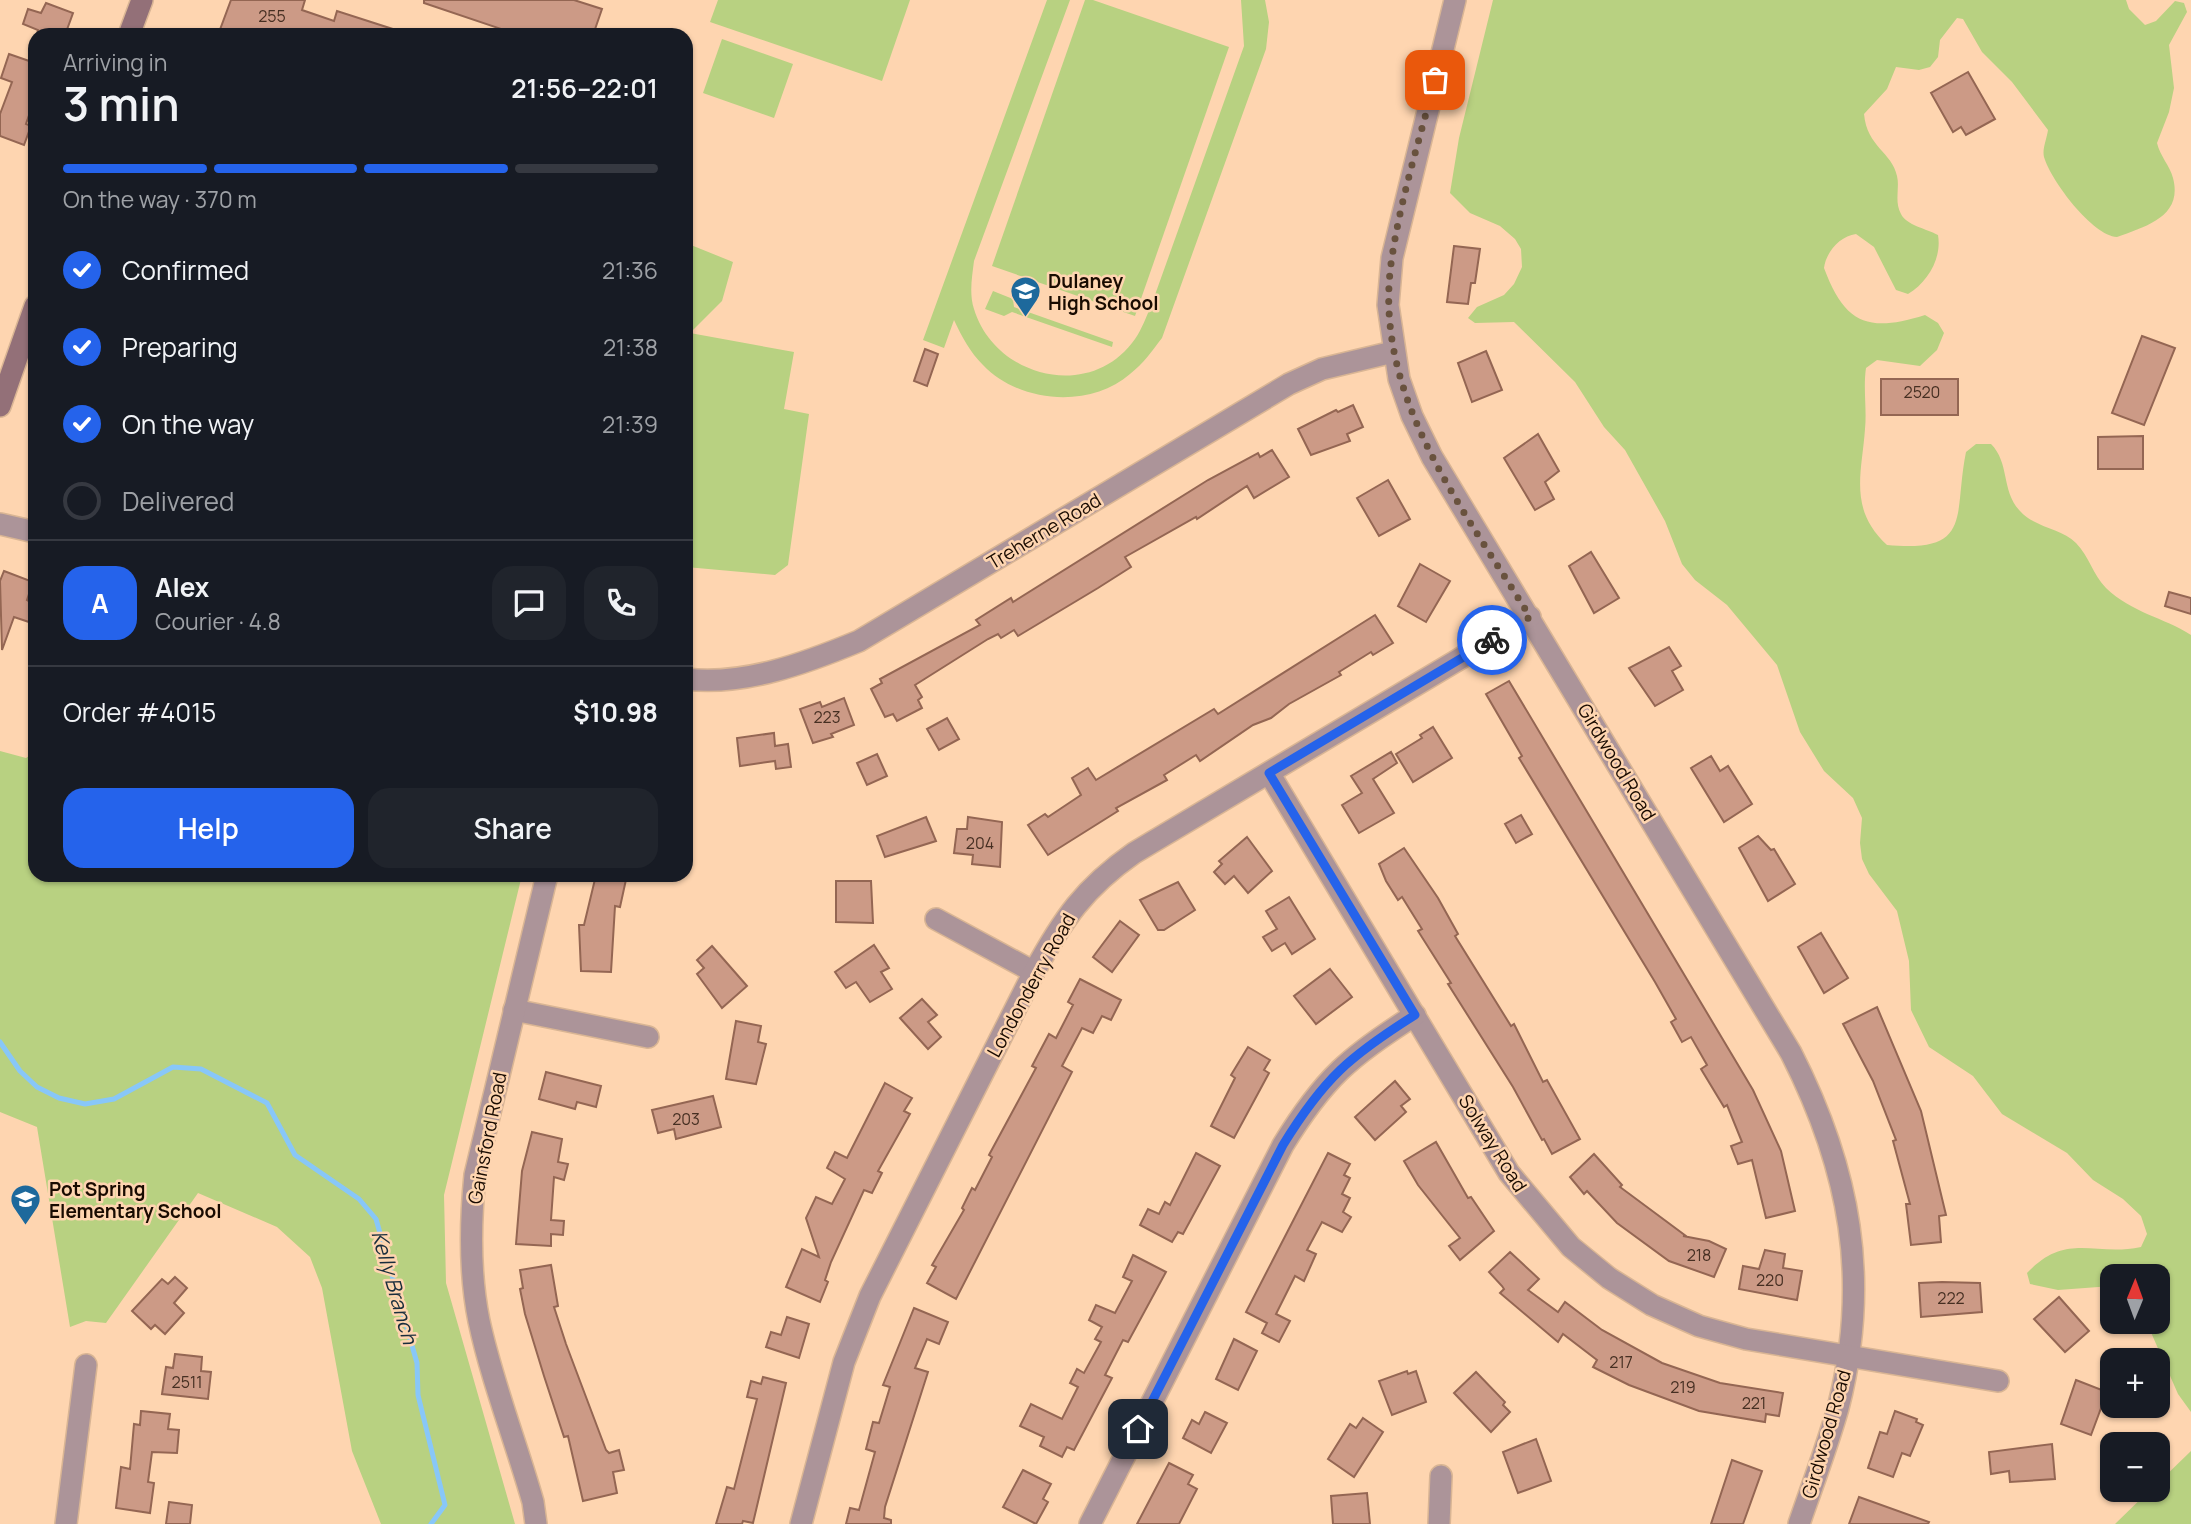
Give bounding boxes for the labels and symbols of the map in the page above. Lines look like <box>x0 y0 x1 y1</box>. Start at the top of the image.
house number: 255 <box>258 5 286 27</box>
pin <box>1405 50 1465 110</box>
place label: Dulaney High School <box>1048 268 1159 316</box>
school or university icon: Dulaney High School <box>1008 275 1042 319</box>
house number: 2520 <box>1904 381 1940 403</box>
street label: Treherne Road <box>982 487 1106 575</box>
courier <box>1457 605 1527 675</box>
street label: Girdwood Road <box>1572 699 1662 825</box>
house number: 223 <box>813 706 841 728</box>
house number: 204 <box>966 832 994 854</box>
street label: Londonderry Road <box>981 908 1081 1062</box>
street label: Gainsford Road <box>461 1070 513 1206</box>
street label: Solway Road <box>1453 1089 1533 1197</box>
house number: 203 <box>672 1108 700 1130</box>
place label: Pot Spring Elementary School <box>49 1176 222 1224</box>
school or university icon: Pot Spring Elementary School <box>9 1183 43 1227</box>
water label: Kelly Branch <box>365 1227 425 1349</box>
house number: 218 <box>1687 1244 1711 1266</box>
north arrow <box>2100 1264 2170 1334</box>
house number: 220 <box>1756 1269 1784 1291</box>
house number: 222 <box>1937 1287 1965 1309</box>
house number: 217 <box>1609 1351 1633 1373</box>
street label: Girdwood Road <box>1795 1367 1857 1501</box>
house number: 2511 <box>172 1371 202 1393</box>
house number: 219 <box>1670 1376 1696 1398</box>
house number: 221 <box>1742 1392 1766 1414</box>
pin <box>1108 1399 1168 1459</box>

